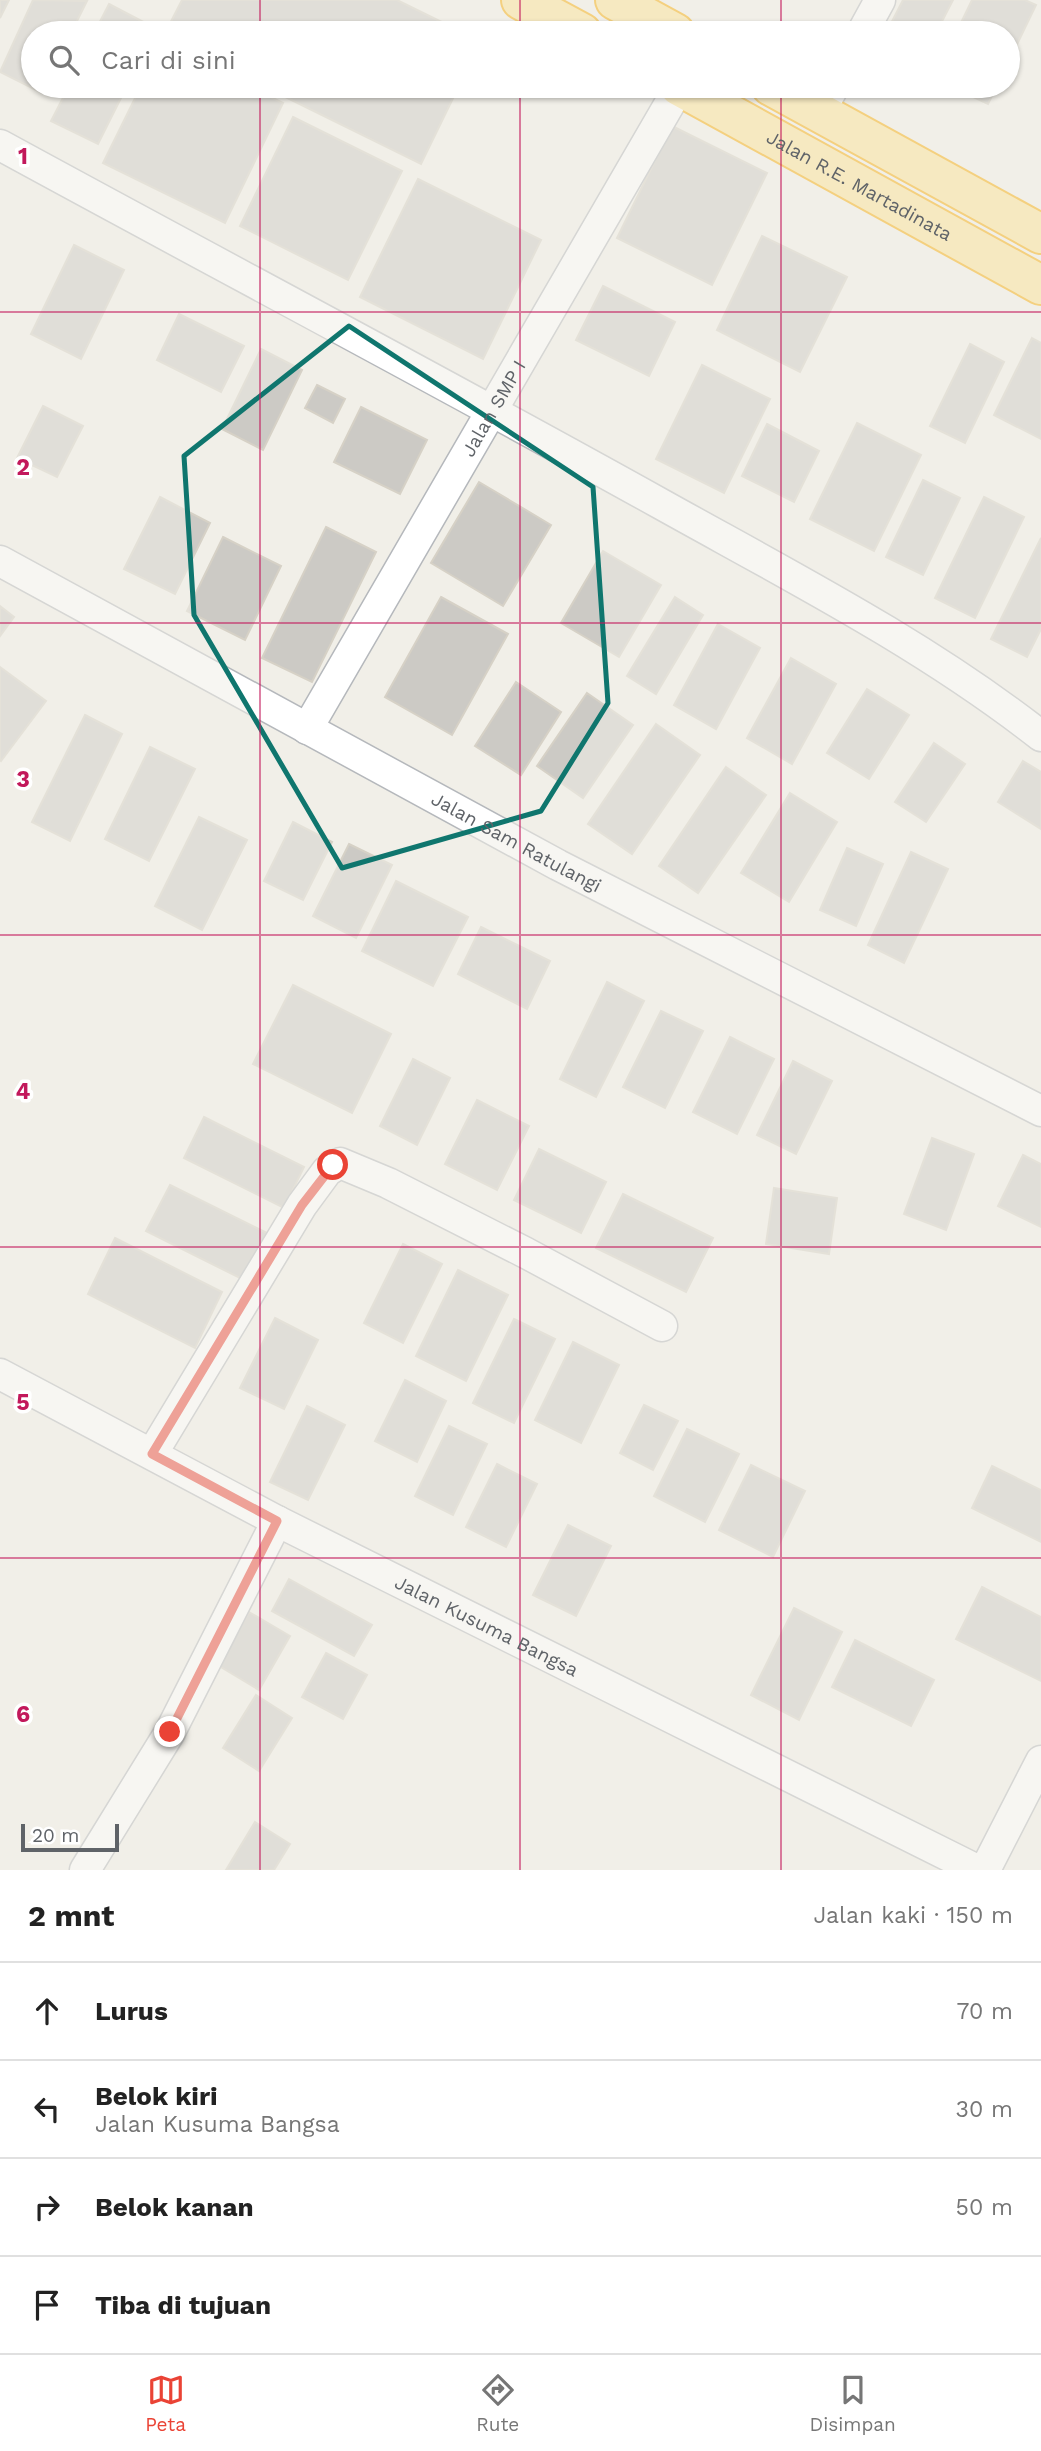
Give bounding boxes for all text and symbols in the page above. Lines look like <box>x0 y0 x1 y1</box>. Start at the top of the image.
search box <box>21 21 1020 98</box>
icon: search <box>45 41 83 79</box>
text: Cari di sini <box>101 45 236 75</box>
street label: Jalan R.E. Martadinata <box>763 125 956 246</box>
text: 1 <box>18 143 28 170</box>
street label: Jalan SMP I <box>457 356 531 461</box>
text: 2 <box>16 454 30 481</box>
text: 3 <box>16 766 30 793</box>
street label: Jalan Sam Ratulangi <box>427 787 605 897</box>
text: 4 <box>16 1078 31 1105</box>
route start <box>317 1149 348 1180</box>
text: 5 <box>16 1389 30 1416</box>
street label: Jalan Kusuma Bangsa <box>391 1571 582 1682</box>
text: 6 <box>16 1701 30 1728</box>
route end <box>154 1716 185 1747</box>
scale bar <box>21 1821 119 1853</box>
text: 20 m <box>32 1824 79 1847</box>
text: 2 mnt <box>28 1898 114 1933</box>
text: Jalan kaki · 150 m <box>813 1902 1013 1929</box>
icon: ahead <box>28 1992 66 2030</box>
text: Lurus <box>95 1996 168 2026</box>
text: 70 m <box>956 1998 1013 2025</box>
text: Belok kiri <box>95 2081 218 2111</box>
icon: left <box>28 2090 66 2128</box>
text: 30 m <box>956 2096 1013 2123</box>
text: Jalan Kusuma Bangsa <box>95 2111 340 2138</box>
icon: right <box>28 2188 66 2226</box>
text: Belok kanan <box>95 2192 254 2222</box>
text: 50 m <box>956 2194 1013 2221</box>
icon: arrive <box>28 2286 66 2324</box>
text: Tiba di tujuan <box>95 2290 271 2320</box>
tab: Peta <box>145 2371 186 2436</box>
tab: Rute <box>476 2371 519 2436</box>
tab: Disimpan <box>810 2371 896 2436</box>

